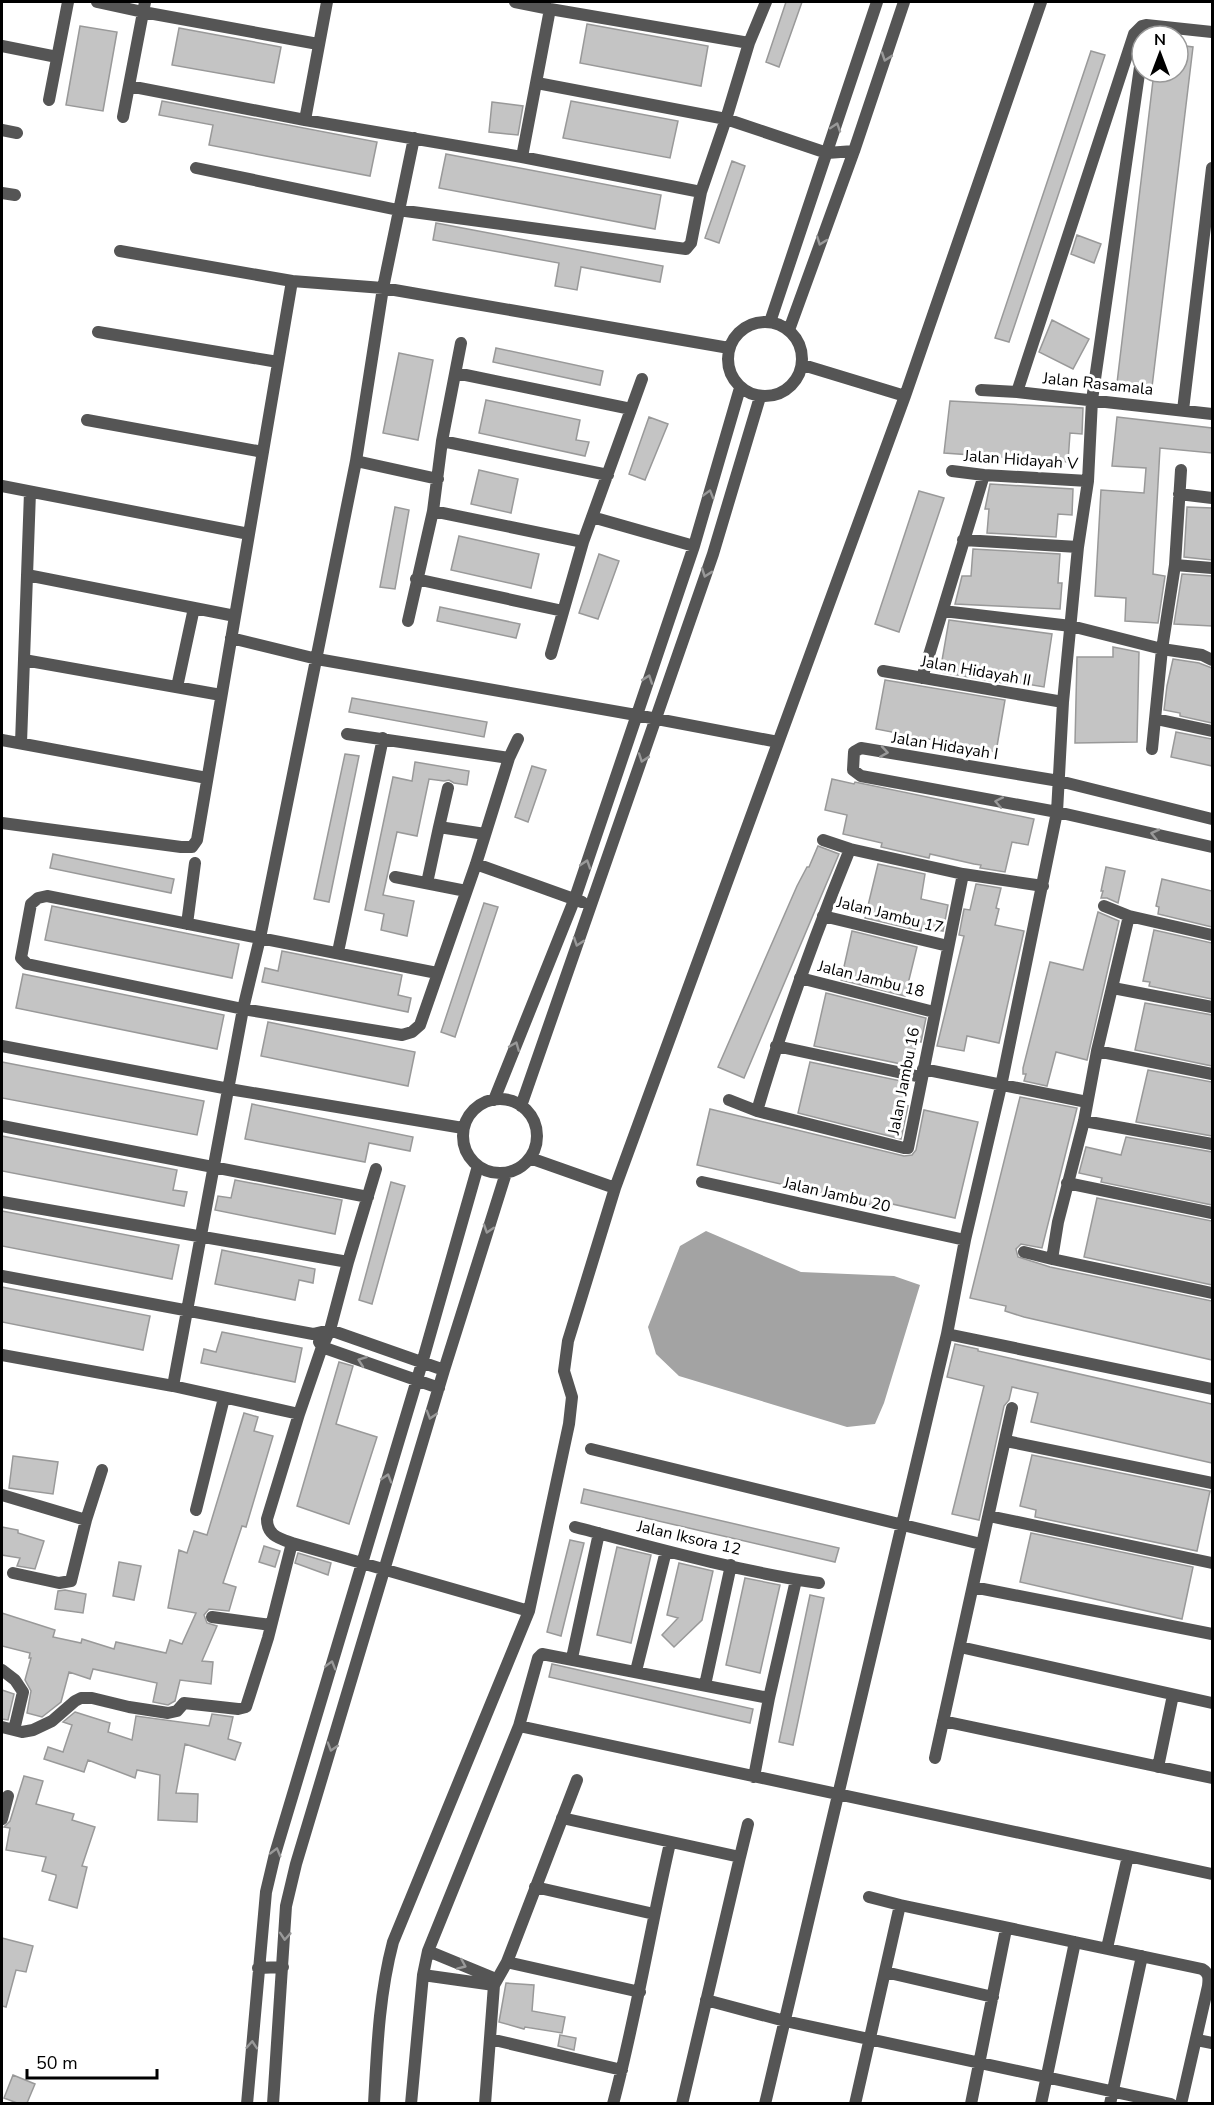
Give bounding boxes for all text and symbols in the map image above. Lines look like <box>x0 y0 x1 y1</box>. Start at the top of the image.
north arrow <box>1130 24 1190 84</box>
text: N <box>1154 29 1166 51</box>
one-way arrow <box>880 51 893 62</box>
one-way arrow <box>829 122 841 133</box>
one-way arrow <box>816 235 829 246</box>
street label: Jalan Rasamala <box>1041 367 1154 401</box>
street label: Jalan Hidayah V <box>962 445 1080 475</box>
one-way arrow <box>702 489 714 500</box>
one-way arrow <box>701 568 713 578</box>
street label: Jalan Hidayah II <box>918 650 1033 692</box>
one-way arrow <box>641 674 654 685</box>
street label: Jalan Hidayah I <box>889 727 1000 765</box>
one-way arrow <box>879 746 888 758</box>
one-way arrow <box>637 752 650 763</box>
one-way arrow <box>995 796 1005 809</box>
one-way arrow <box>1151 828 1161 841</box>
one-way arrow <box>579 859 592 870</box>
street label: Jalan Jambu 17 <box>833 891 946 939</box>
one-way arrow <box>573 936 586 947</box>
street label: Jalan Jambu 18 <box>814 955 927 1003</box>
street label: Jalan Jambu 16 <box>883 1025 925 1138</box>
one-way arrow <box>508 1041 521 1051</box>
street label: Jalan Jambu 20 <box>780 1172 893 1218</box>
one-way arrow <box>483 1223 495 1234</box>
one-way arrow <box>357 1355 367 1368</box>
one-way arrow <box>426 1409 438 1420</box>
one-way arrow <box>380 1473 392 1484</box>
street label: Jalan Iksora 12 <box>634 1515 743 1561</box>
one-way arrow <box>324 1660 336 1671</box>
one-way arrow <box>327 1741 339 1752</box>
one-way arrow <box>269 1847 281 1858</box>
one-way arrow <box>278 1931 291 1940</box>
one-way arrow <box>456 1958 467 1970</box>
one-way arrow <box>245 2041 258 2050</box>
scale bar <box>27 2042 158 2080</box>
text: 50 m <box>36 2051 78 2075</box>

